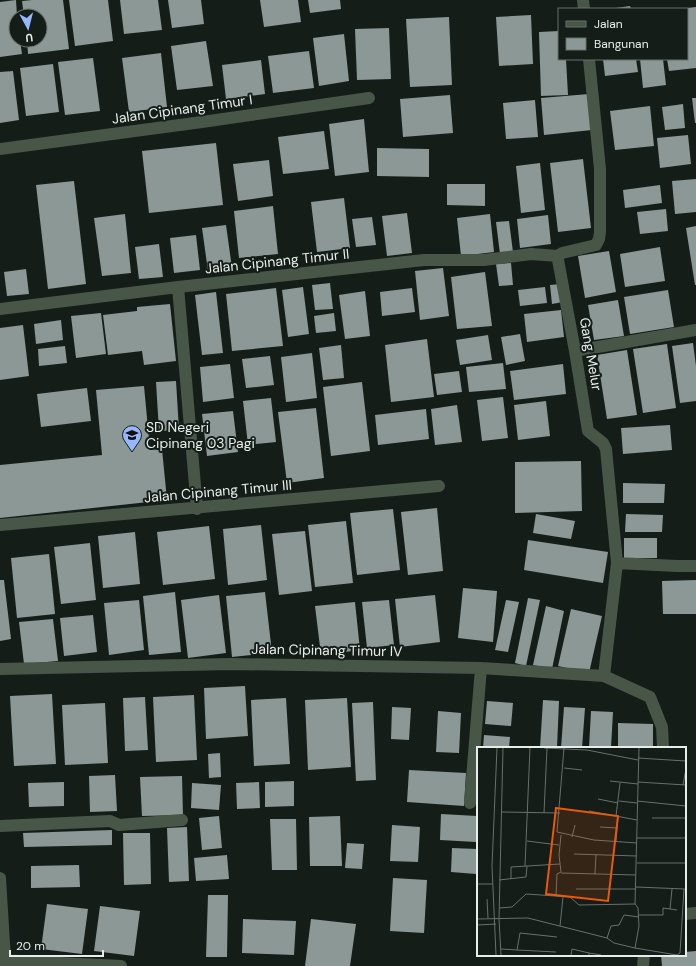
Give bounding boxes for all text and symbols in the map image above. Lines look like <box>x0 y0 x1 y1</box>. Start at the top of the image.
north arrow <box>8 8 48 48</box>
legend <box>558 8 688 60</box>
text: Jalan <box>594 16 623 32</box>
text: U <box>25 31 34 45</box>
text: Bangunan <box>594 36 649 52</box>
street label: Jalan Cipinang Timur I <box>111 90 253 128</box>
street label: Jalan Cipinang Timur II <box>204 244 350 278</box>
street label: Gang Melur <box>576 316 606 392</box>
place label: SD Negeri Cipinang 03 Pagi <box>146 418 255 452</box>
school or university icon: SD Negeri Cipinang 03 Pagi <box>121 424 143 452</box>
street label: Jalan Cipinang Timur III <box>143 476 293 506</box>
street label: Jalan Cipinang Timur IV <box>251 640 403 660</box>
inset map <box>477 747 686 956</box>
scale bar <box>10 932 103 958</box>
text: 20 m <box>16 938 45 954</box>

